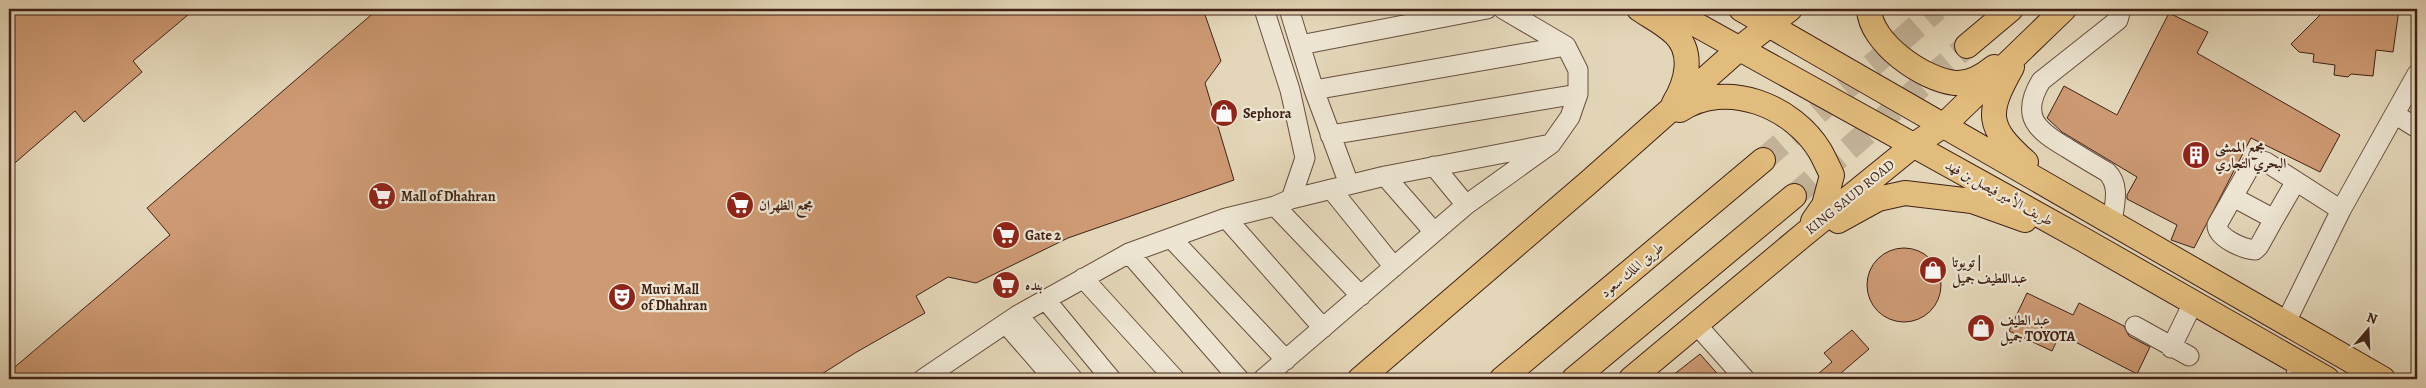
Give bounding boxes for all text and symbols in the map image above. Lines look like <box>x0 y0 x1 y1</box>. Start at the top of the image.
shop icon: Sephora <box>1209 98 1239 128</box>
place label: Sephora <box>1243 104 1292 123</box>
place label: مجمع الممشى البحري التجاري <box>2215 138 2286 175</box>
building icon: مجمع الممشى البحري التجاري <box>2181 140 2211 170</box>
street label: KING SAUD ROAD <box>1801 155 1899 239</box>
street label: طريف الأمير فيصل بن فهد <box>1941 155 2057 231</box>
supermarket icon: Mall of Dhahran <box>367 181 397 211</box>
place label: Mall of Dhahran <box>401 187 496 206</box>
supermarket icon: مجمع الظهران <box>725 190 755 220</box>
place label: مجمع الظهران <box>759 196 813 218</box>
supermarket icon: Gate 2 <box>991 220 1021 250</box>
place label: Gate 2 <box>1025 226 1061 245</box>
street label: طريق الملك سعود <box>1596 238 1668 302</box>
place label: تويوتا | عبداللطيف جميل <box>1952 253 2028 288</box>
shop icon: تويوتا | عبداللطيف جميل <box>1918 255 1948 285</box>
supermarket icon: بنده <box>991 270 1021 300</box>
place label: بنده <box>1025 276 1043 295</box>
place label: Muvi Mall of Dhahran <box>641 280 707 315</box>
theatre icon: Muvi Mall of Dhahran <box>607 282 637 312</box>
north arrow <box>2344 306 2394 356</box>
text: N <box>2364 308 2380 329</box>
place label: عبد الطيف جميل TOYOTA <box>2000 311 2076 346</box>
shop icon: عبد الطيف جميل TOYOTA <box>1966 313 1996 343</box>

